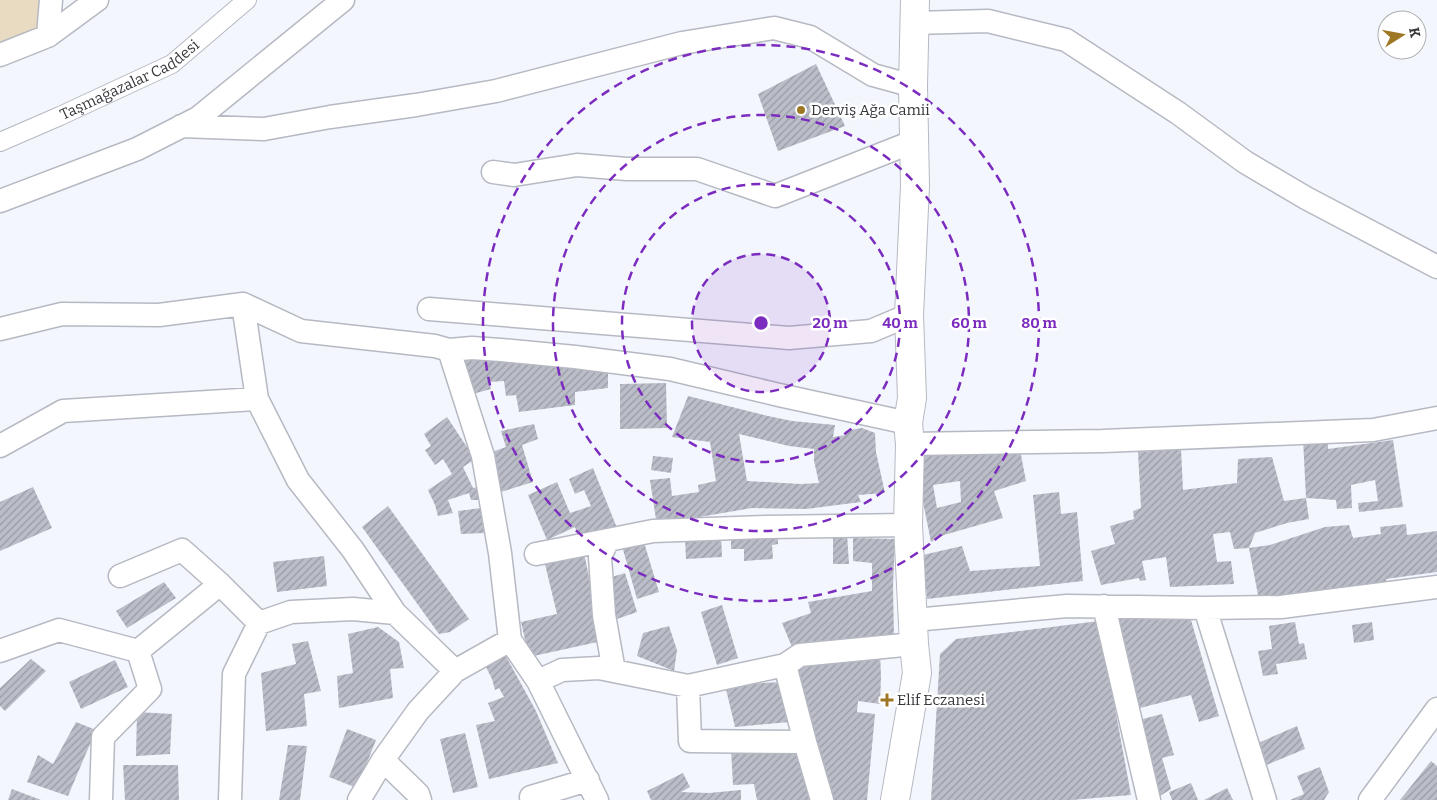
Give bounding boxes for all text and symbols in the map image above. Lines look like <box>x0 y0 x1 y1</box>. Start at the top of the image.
north arrow <box>1377 10 1427 60</box>
text: K <box>1405 26 1424 39</box>
street label: Taşmağazalar Caddesi <box>57 36 203 124</box>
place label: Derviş Ağa Camii <box>811 101 930 119</box>
marker: Derviş Ağa Camii <box>795 104 807 116</box>
centre of rings <box>752 314 770 332</box>
text: 20 m <box>813 314 848 332</box>
text: 40 m <box>882 314 919 332</box>
text: 60 m <box>951 314 987 332</box>
text: 80 m <box>1021 314 1057 332</box>
place label: Elif Eczanesi <box>897 691 985 709</box>
marker: Elif Eczanesi <box>881 694 893 706</box>

